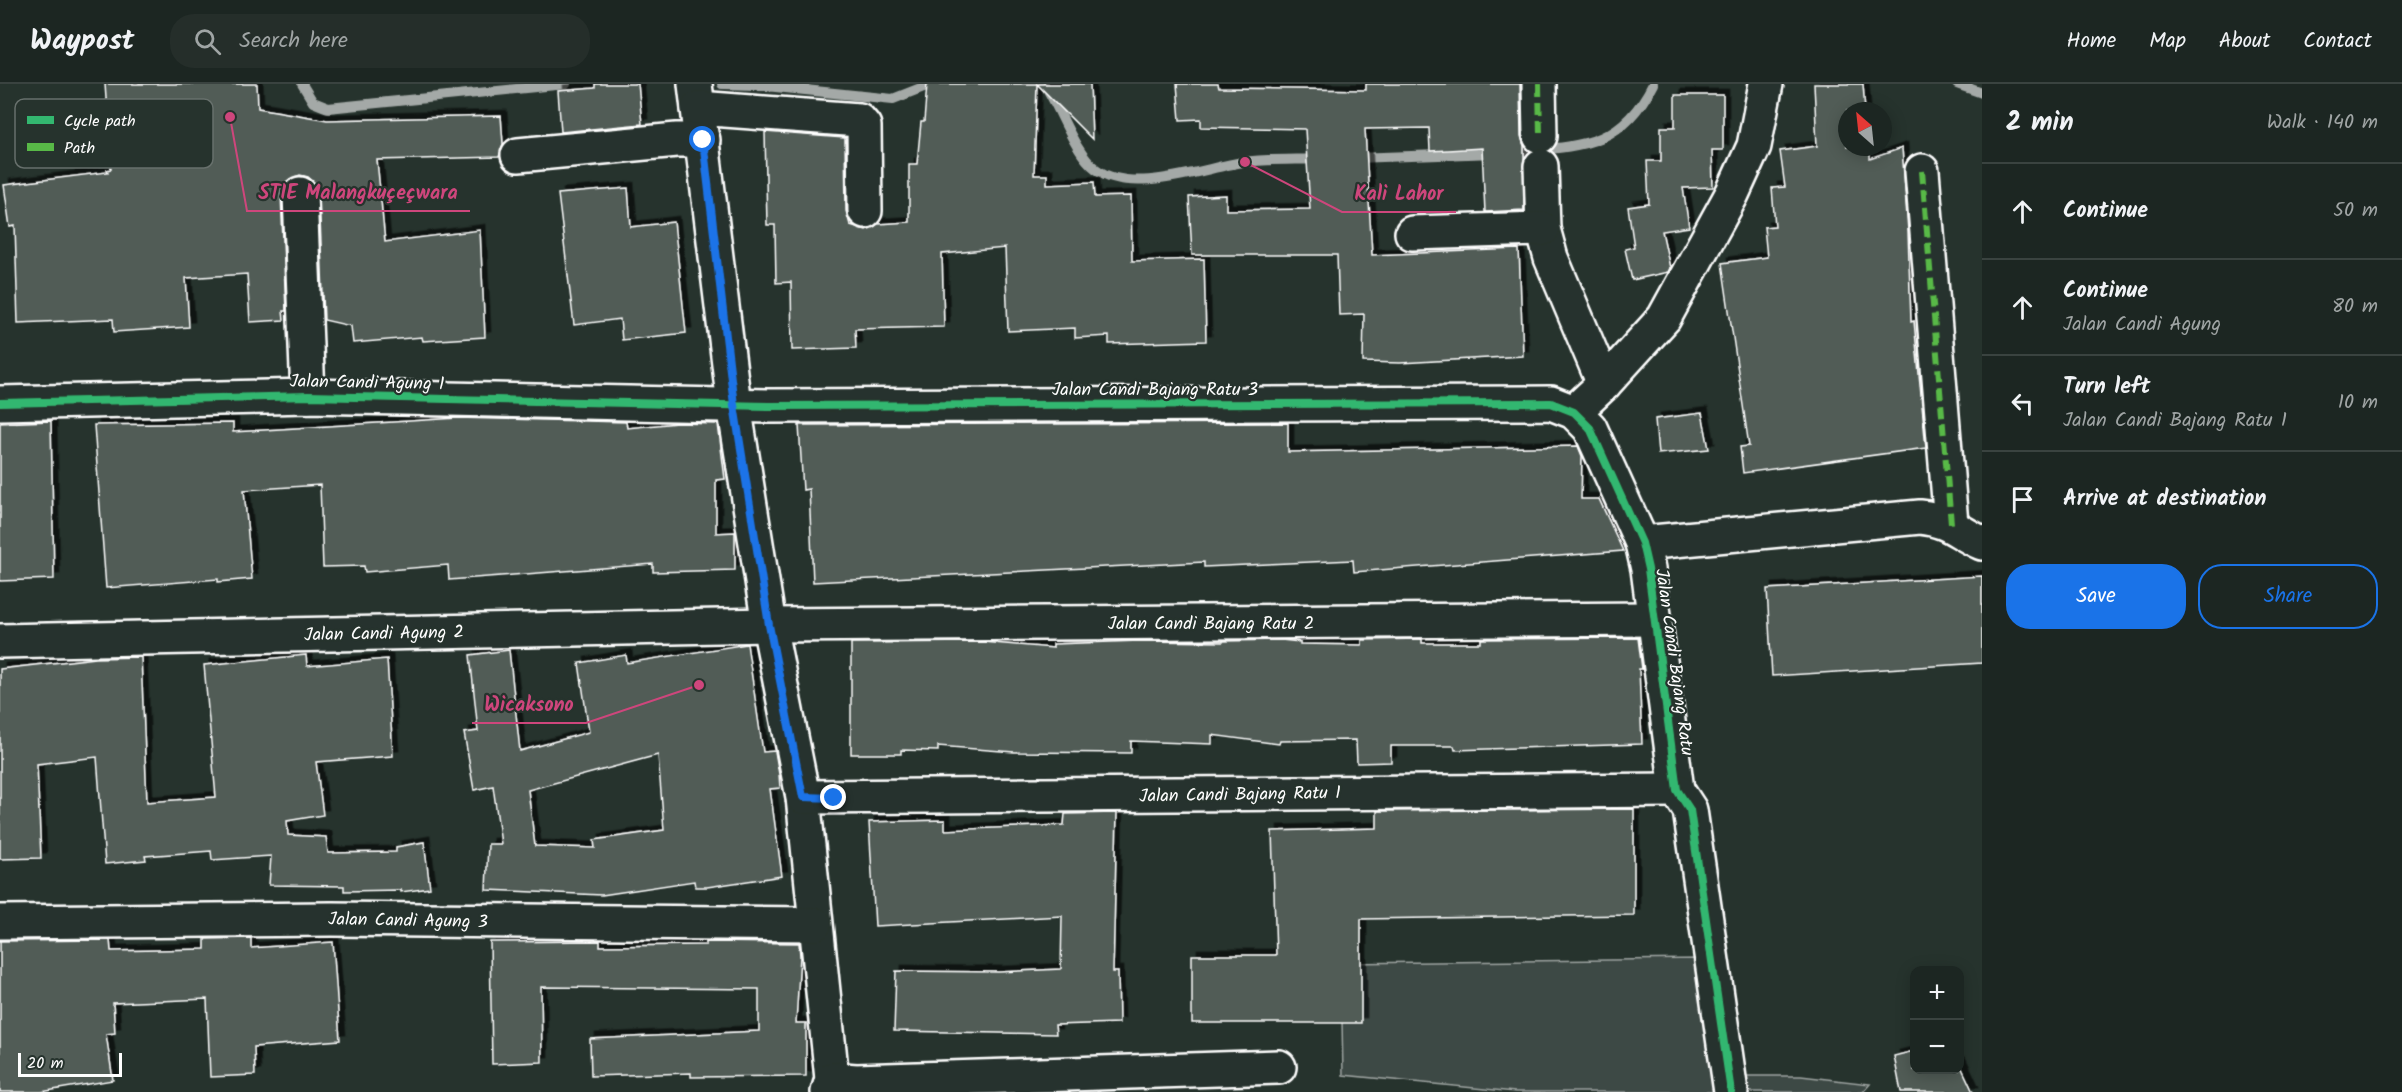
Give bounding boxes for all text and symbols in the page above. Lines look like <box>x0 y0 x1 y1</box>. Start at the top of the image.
search box <box>170 14 590 68</box>
text: Waypost <box>30 19 134 64</box>
text: Search here <box>239 24 348 59</box>
icon: search <box>191 25 224 58</box>
text: Home <box>2067 25 2116 58</box>
text: Map <box>2149 25 2186 58</box>
text: About <box>2219 25 2270 58</box>
text: Contact <box>2303 25 2372 58</box>
legend <box>15 99 213 168</box>
north arrow <box>1838 102 1892 156</box>
text: 2 min <box>2006 102 2074 144</box>
text: Walk · 140 m <box>2267 107 2378 139</box>
text: Cycle path <box>64 109 136 134</box>
route start <box>689 126 715 152</box>
text: Path <box>64 136 95 161</box>
callout: STIE Malangkuçeçwara <box>247 173 470 211</box>
callout: Kali Lahor <box>1342 174 1456 212</box>
text: STIE Malangkuçeçwara <box>258 178 458 210</box>
text: Kali Lahor <box>1354 179 1444 211</box>
text: Continue <box>2063 194 2148 229</box>
icon: ahead <box>2006 195 2039 228</box>
text: 50 m <box>2333 195 2378 227</box>
text: Continue <box>2063 274 2148 309</box>
icon: ahead <box>2006 291 2039 324</box>
text: 80 m <box>2332 291 2378 323</box>
text: Jalan Candi Agung <box>2063 309 2221 341</box>
street label: Jalan Candi Agung 1 <box>289 368 445 399</box>
text: Turn left <box>2063 370 2150 405</box>
street label: Jalan Candi Bajang Ratu 3 <box>1052 376 1258 405</box>
icon: left <box>2006 387 2039 420</box>
text: 10 m <box>2338 387 2378 419</box>
text: Jalan Candi Bajang Ratu 1 <box>2063 405 2287 437</box>
text: Arrive at destination <box>2063 482 2266 517</box>
icon: arrive <box>2006 483 2039 516</box>
button: Save <box>2006 564 2186 629</box>
button: Share <box>2198 564 2378 629</box>
street label: Jalan Candi Bajang Ratu <box>1646 567 1701 758</box>
street label: Jalan Candi Bajang Ratu 2 <box>1108 610 1314 639</box>
street label: Jalan Candi Agung 2 <box>304 619 464 650</box>
callout: Wicaksono <box>472 685 586 723</box>
text: Wicaksono <box>484 690 574 722</box>
street label: Jalan Candi Bajang Ratu 1 <box>1139 779 1341 812</box>
route end <box>820 784 846 810</box>
street label: Jalan Candi Agung 3 <box>328 906 488 937</box>
map controls <box>1910 966 1964 1074</box>
button: + <box>1910 966 1964 1020</box>
button: − <box>1910 1020 1964 1074</box>
scale bar <box>18 1050 122 1078</box>
text: 20 m <box>27 1051 63 1076</box>

